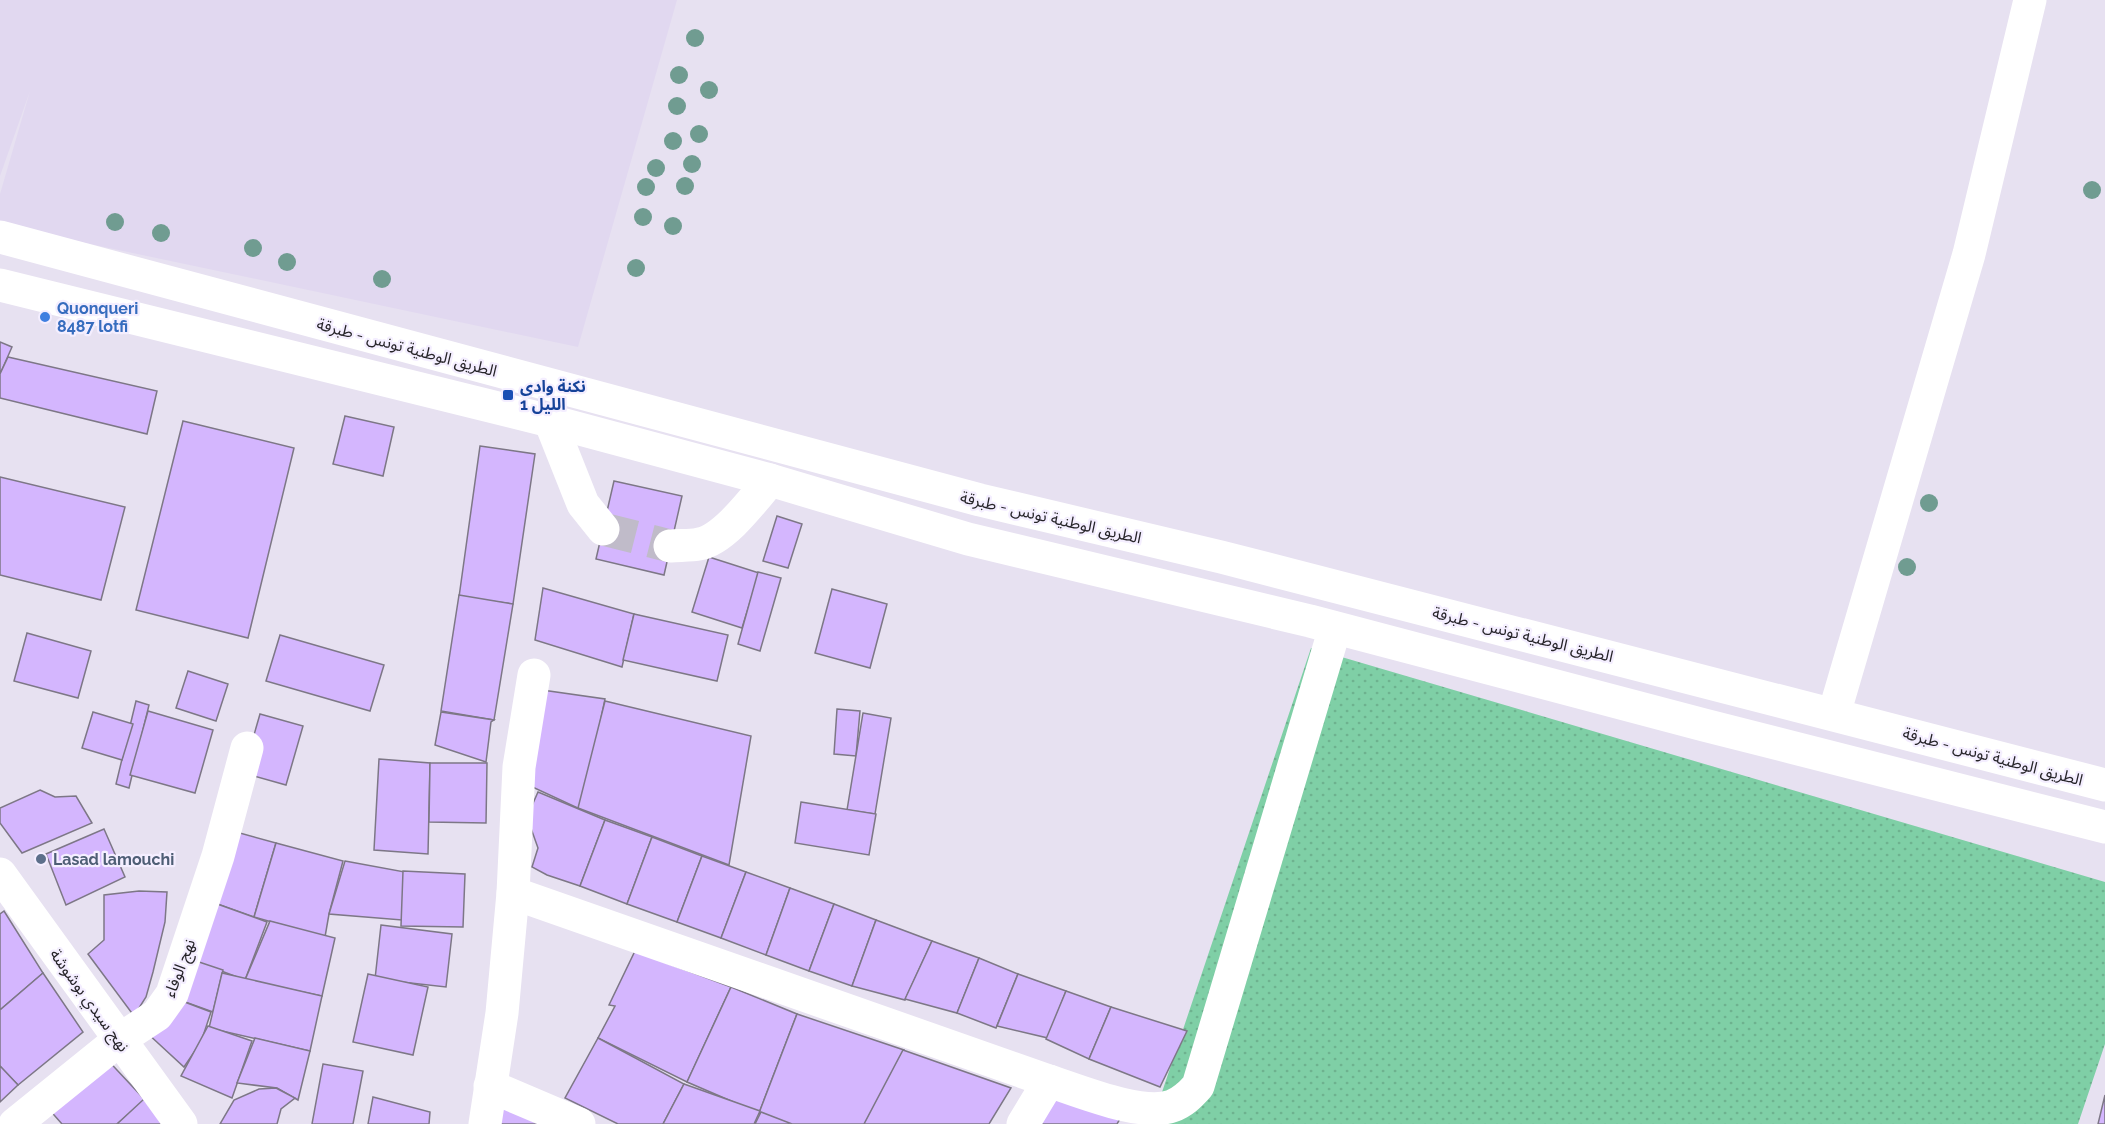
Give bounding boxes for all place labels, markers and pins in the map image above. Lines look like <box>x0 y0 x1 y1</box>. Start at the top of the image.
place label: Quonqueri 8487 lotfi <box>57 299 138 336</box>
marker: Quonqueri 8487 lotfi <box>38 310 52 324</box>
place label: نكنة وادى الليل 1 <box>520 377 586 414</box>
marker: نكنة وادى الليل 1 <box>501 388 515 402</box>
place label: Lasad lamouchi <box>53 850 174 869</box>
marker: Lasad lamouchi <box>34 852 48 866</box>

